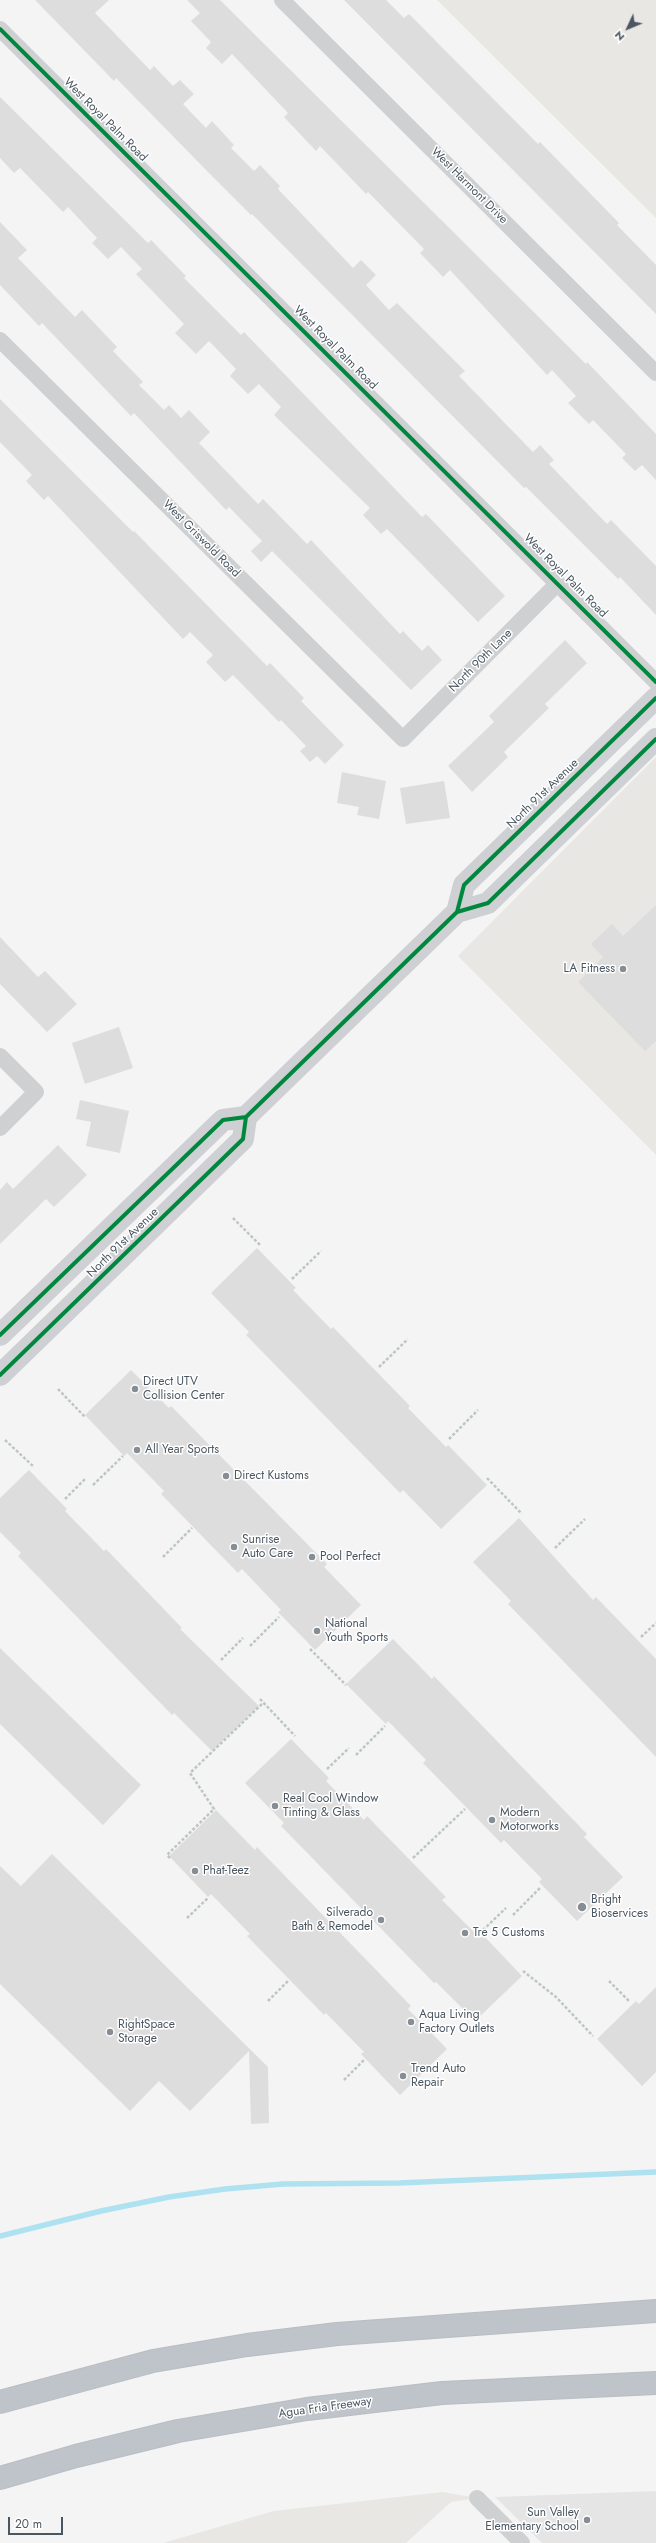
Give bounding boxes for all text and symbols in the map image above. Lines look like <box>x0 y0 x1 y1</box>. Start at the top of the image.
north arrow <box>608 8 648 48</box>
text: N <box>611 28 628 45</box>
street label: West Royal Palm Road <box>60 75 150 165</box>
street label: West Harmont Drive <box>428 145 510 227</box>
street label: West Royal Palm Road <box>290 303 380 393</box>
street label: West Griswold Road <box>159 497 243 581</box>
street label: West Royal Palm Road <box>520 531 610 621</box>
street label: North 90th Lane <box>446 626 516 696</box>
street label: North 91st Avenue <box>504 756 582 832</box>
place label: LA Fitness <box>564 962 615 976</box>
marker: LA Fitness <box>618 964 628 974</box>
street label: North 91st Avenue <box>84 1205 162 1281</box>
place label: Direct UTV Collision Center <box>143 1375 225 1403</box>
marker: Direct UTV Collision Center <box>130 1384 140 1394</box>
place label: All Year Sports <box>145 1443 219 1457</box>
marker: All Year Sports <box>132 1445 142 1455</box>
place label: Direct Kustoms <box>234 1469 309 1483</box>
marker: Direct Kustoms <box>221 1471 231 1481</box>
place label: Sunrise Auto Care <box>242 1533 293 1561</box>
marker: Sunrise Auto Care <box>229 1542 239 1552</box>
place label: Pool Perfect <box>320 1550 380 1564</box>
marker: Pool Perfect <box>307 1552 317 1562</box>
place label: National Youth Sports <box>325 1617 388 1645</box>
marker: National Youth Sports <box>312 1626 322 1636</box>
place label: Real Cool Window Tinting & Glass <box>283 1792 378 1820</box>
marker: Real Cool Window Tinting & Glass <box>270 1801 280 1811</box>
place label: Modern Motorworks <box>500 1806 559 1834</box>
marker: Modern Motorworks <box>487 1815 497 1825</box>
place label: Phat-Teez <box>203 1864 249 1878</box>
marker: Phat-Teez <box>190 1866 200 1876</box>
place label: Bright Bioservices <box>591 1893 648 1921</box>
marker: Bright Bioservices <box>576 1901 588 1913</box>
place label: Silverado Bath & Remodel <box>291 1906 373 1934</box>
marker: Silverado Bath & Remodel <box>376 1915 386 1925</box>
place label: Tre 5 Customs <box>473 1926 545 1940</box>
marker: Tre 5 Customs <box>460 1928 470 1938</box>
place label: Aqua Living Factory Outlets <box>419 2008 494 2036</box>
marker: Aqua Living Factory Outlets <box>406 2017 416 2027</box>
place label: RightSpace Storage <box>118 2018 175 2046</box>
marker: RightSpace Storage <box>105 2027 115 2037</box>
place label: Trend Auto Repair <box>411 2062 466 2090</box>
marker: Trend Auto Repair <box>398 2071 408 2081</box>
street label: Agua Fria Freeway <box>278 2394 372 2422</box>
place label: Sun Valley Elementary School <box>485 2506 579 2534</box>
scale bar <box>10 2509 65 2535</box>
text: 20 m <box>15 2515 42 2533</box>
marker: Sun Valley Elementary School <box>582 2515 592 2525</box>

